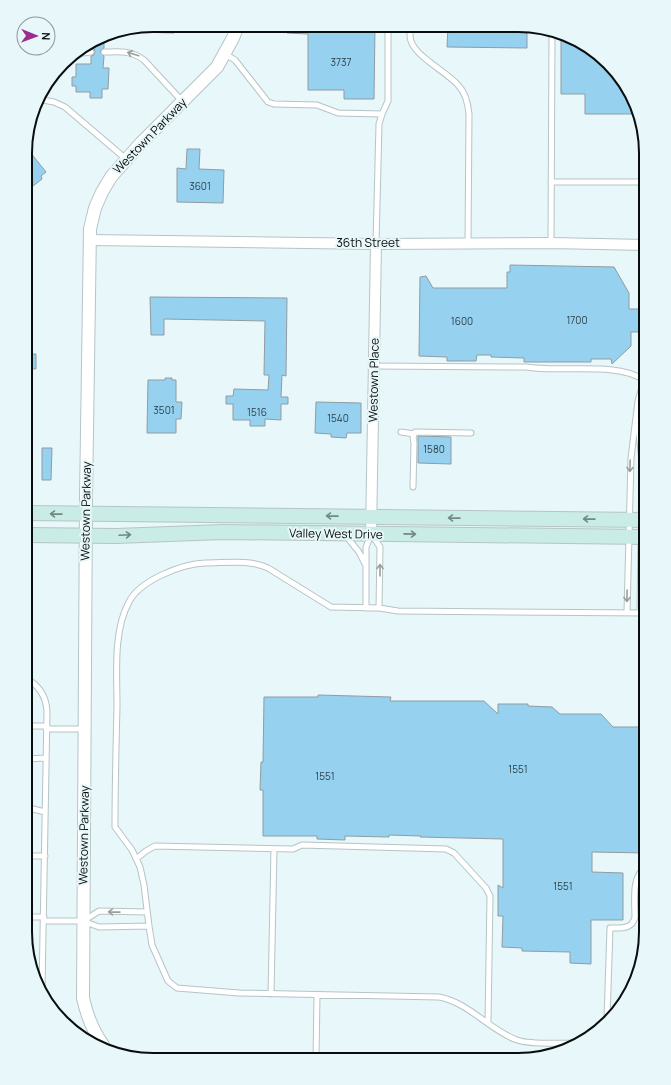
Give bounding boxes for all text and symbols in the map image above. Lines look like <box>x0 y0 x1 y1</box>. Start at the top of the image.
north arrow <box>16 16 56 56</box>
text: N <box>39 32 54 40</box>
one-way arrow <box>126 50 139 57</box>
house number: 3737 <box>330 55 352 69</box>
street label: Westown Parkway <box>109 94 191 177</box>
house number: 3601 <box>189 179 211 193</box>
street label: 36th Street <box>336 234 400 251</box>
house number: 1700 <box>566 313 588 327</box>
house number: 1600 <box>451 314 473 328</box>
street label: Westown Place <box>364 338 383 422</box>
house number: 3501 <box>153 403 175 417</box>
house number: 1516 <box>247 405 267 419</box>
house number: 1540 <box>327 411 349 425</box>
house number: 1580 <box>423 442 445 456</box>
one-way arrow <box>627 459 634 472</box>
street label: Westown Parkway <box>76 460 95 561</box>
one-way arrow <box>50 510 63 518</box>
one-way arrow <box>326 513 339 520</box>
one-way arrow <box>448 514 461 522</box>
one-way arrow <box>583 515 596 523</box>
street label: Valley West Drive <box>289 524 383 543</box>
one-way arrow <box>403 531 416 538</box>
one-way arrow <box>118 532 131 539</box>
one-way arrow <box>376 564 383 577</box>
one-way arrow <box>623 589 631 602</box>
house number: 1551 <box>508 762 528 776</box>
house number: 1551 <box>315 769 335 783</box>
street label: Westown Parkway <box>74 784 93 885</box>
house number: 1551 <box>553 879 573 893</box>
one-way arrow <box>108 908 121 915</box>

